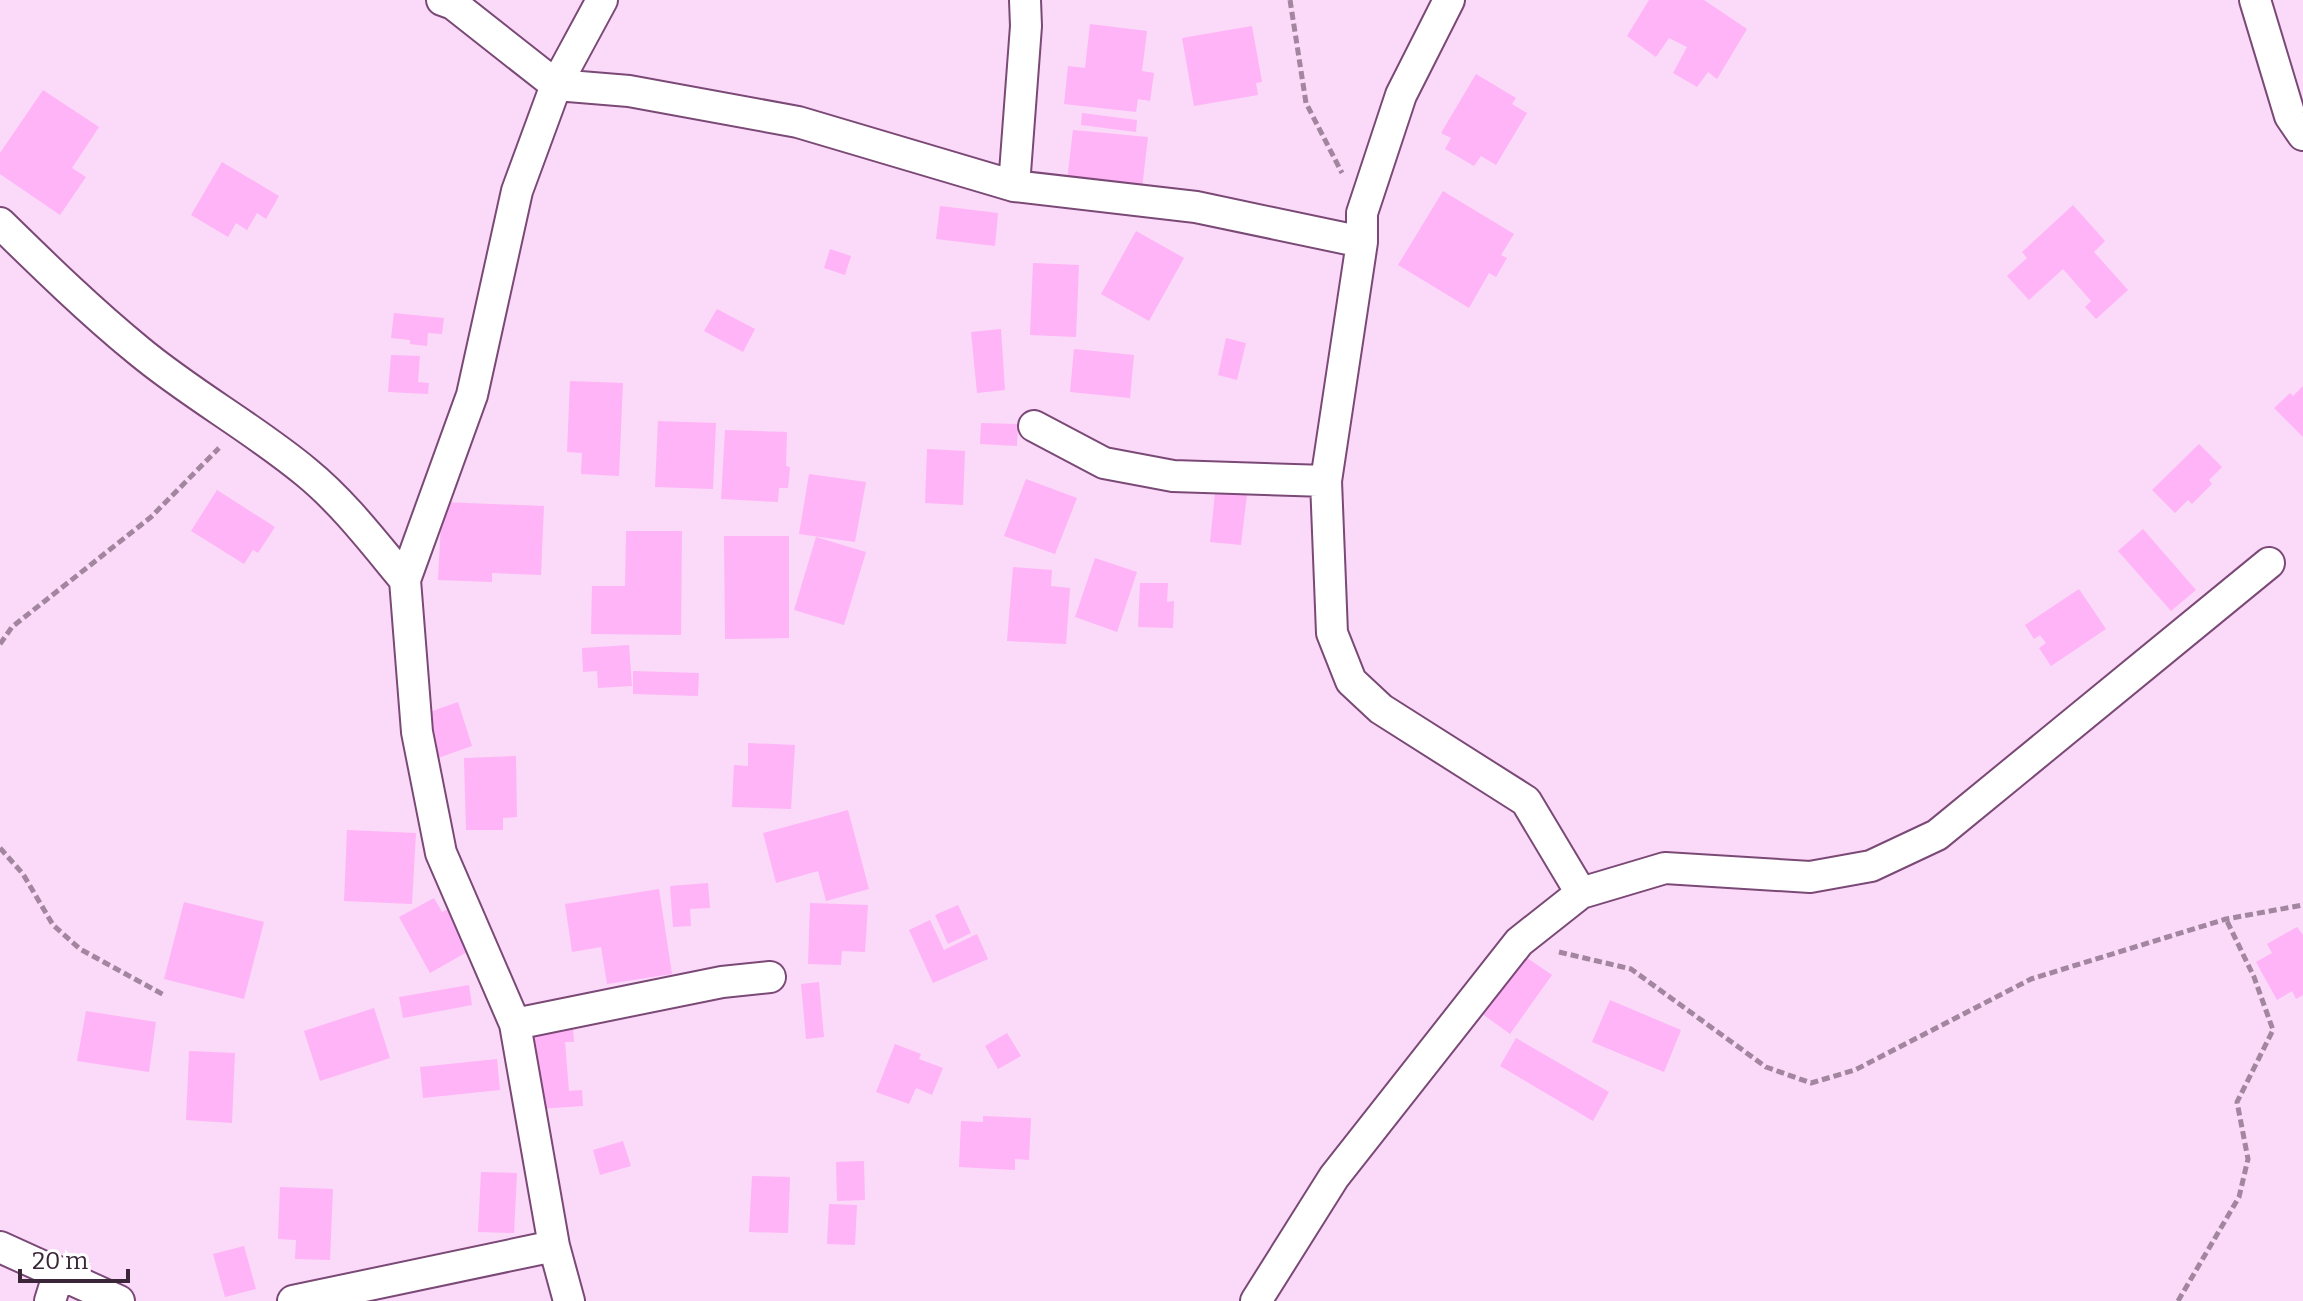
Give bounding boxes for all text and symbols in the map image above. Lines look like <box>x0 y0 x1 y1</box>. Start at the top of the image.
scale bar <box>20 1233 128 1283</box>
text: 20 m <box>32 1247 88 1275</box>

